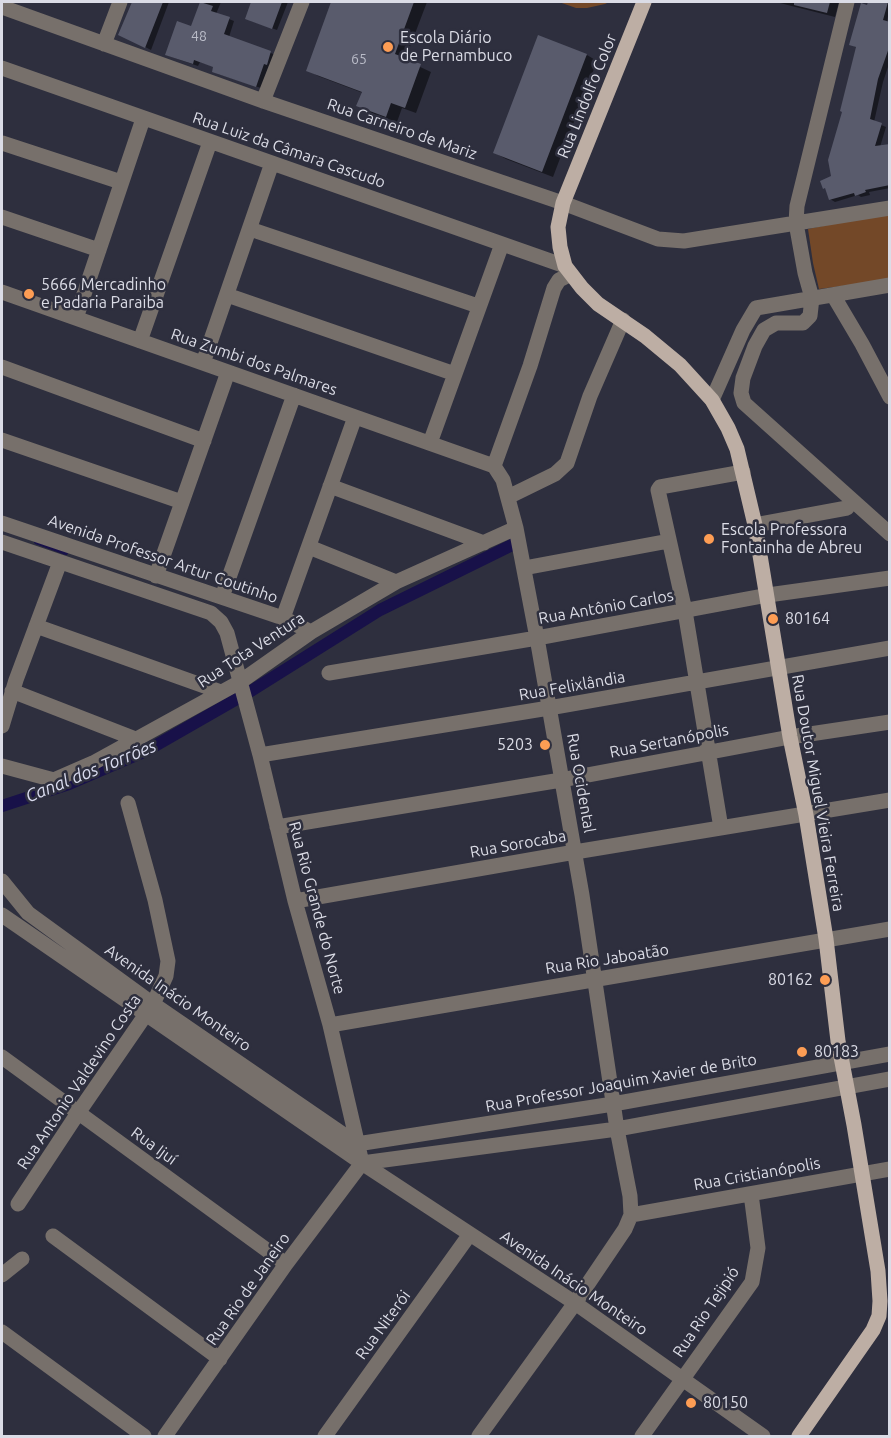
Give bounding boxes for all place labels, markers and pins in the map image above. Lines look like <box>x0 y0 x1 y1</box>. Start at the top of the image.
place label: Escola Diário de Pernambuco <box>400 28 512 66</box>
marker: Escola Diário de Pernambuco <box>381 40 395 54</box>
place label: 5666 Mercadinho e Padaria Paraiba <box>41 275 166 313</box>
marker: 5666 Mercadinho e Padaria Paraiba <box>22 287 36 301</box>
place label: Escola Professora Fontainha de Abreu <box>721 520 862 558</box>
marker: Escola Professora Fontainha de Abreu <box>702 532 716 546</box>
place label: 80164 <box>785 609 830 629</box>
marker: 80164 <box>766 612 780 626</box>
place label: 5203 <box>497 735 533 755</box>
marker: 5203 <box>538 738 552 752</box>
place label: 80162 <box>768 970 813 990</box>
marker: 80162 <box>818 973 832 987</box>
place label: 80183 <box>814 1042 859 1062</box>
marker: 80183 <box>795 1045 809 1059</box>
place label: 80150 <box>703 1393 748 1413</box>
marker: 80150 <box>684 1396 698 1410</box>

